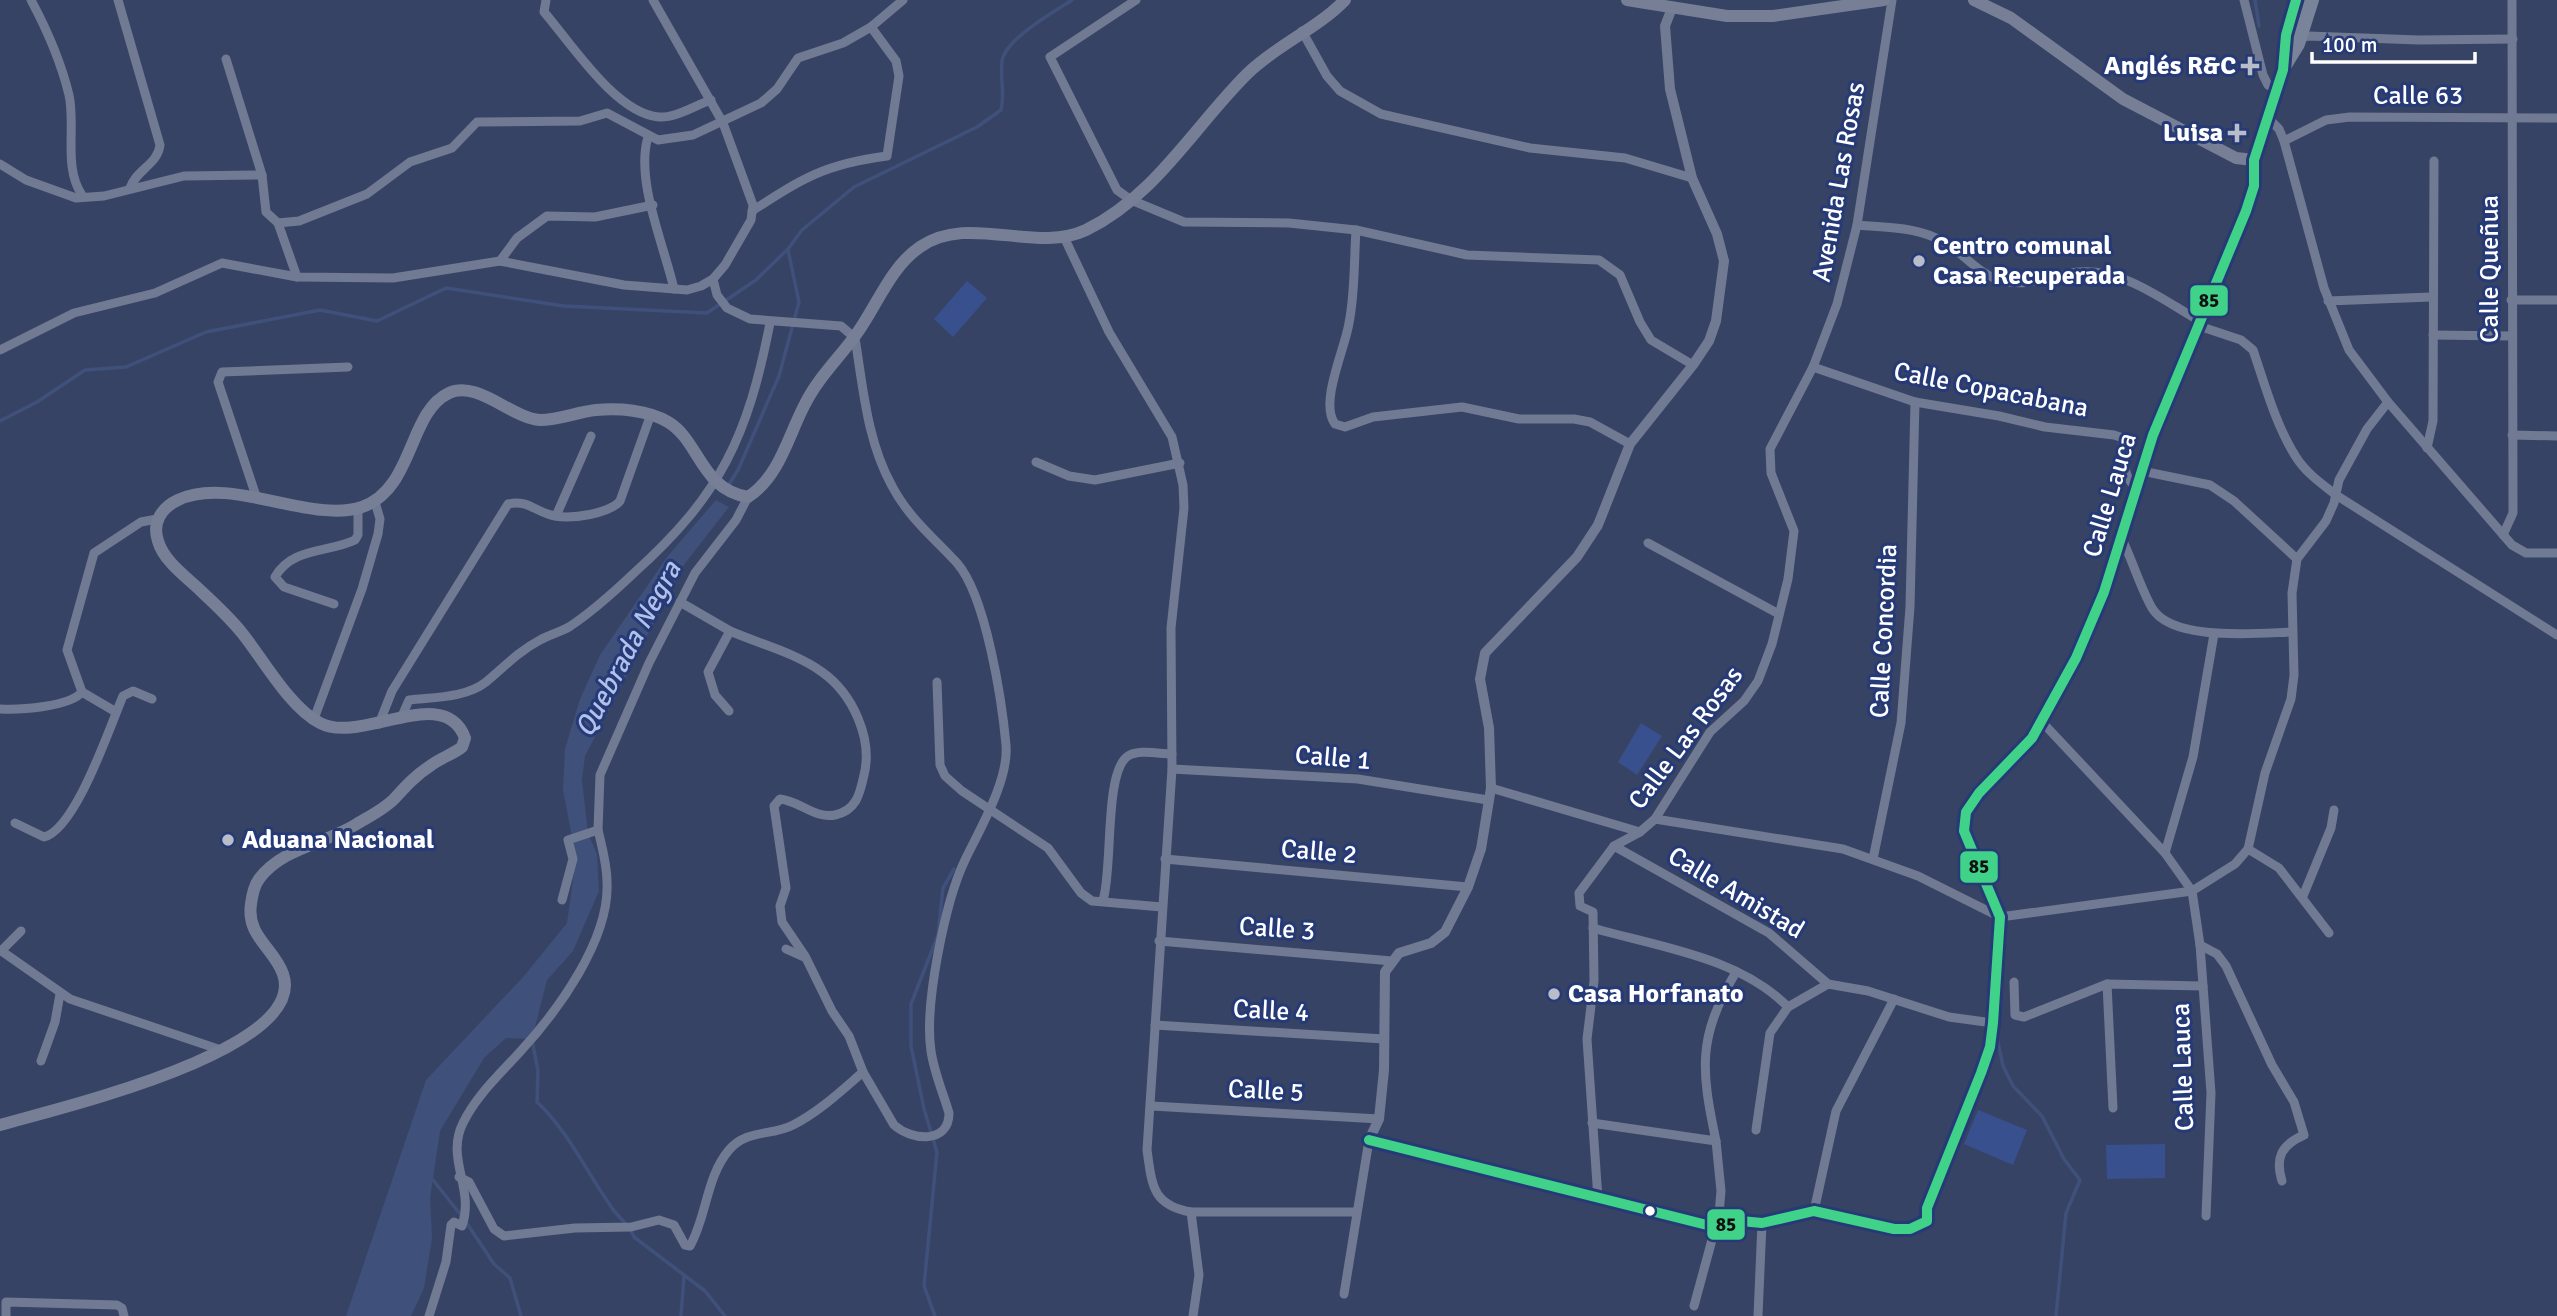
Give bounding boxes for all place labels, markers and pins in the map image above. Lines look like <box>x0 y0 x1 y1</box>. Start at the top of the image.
place label: Anglés R&C <box>2104 50 2236 82</box>
marker: Anglés R&C <box>2242 58 2258 74</box>
place label: Luisa <box>2163 117 2223 149</box>
marker: Luisa <box>2229 125 2245 141</box>
place label: Centro comunal Casa Recuperada <box>1933 230 2125 292</box>
marker: Centro comunal Casa Recuperada <box>1911 253 1927 269</box>
place label: Aduana Nacional <box>242 824 434 856</box>
marker: Aduana Nacional <box>220 832 236 848</box>
place label: Casa Horfanato <box>1568 978 1744 1010</box>
marker: Casa Horfanato <box>1546 986 1562 1002</box>
unlabelled marker <box>1643 1204 1657 1218</box>

